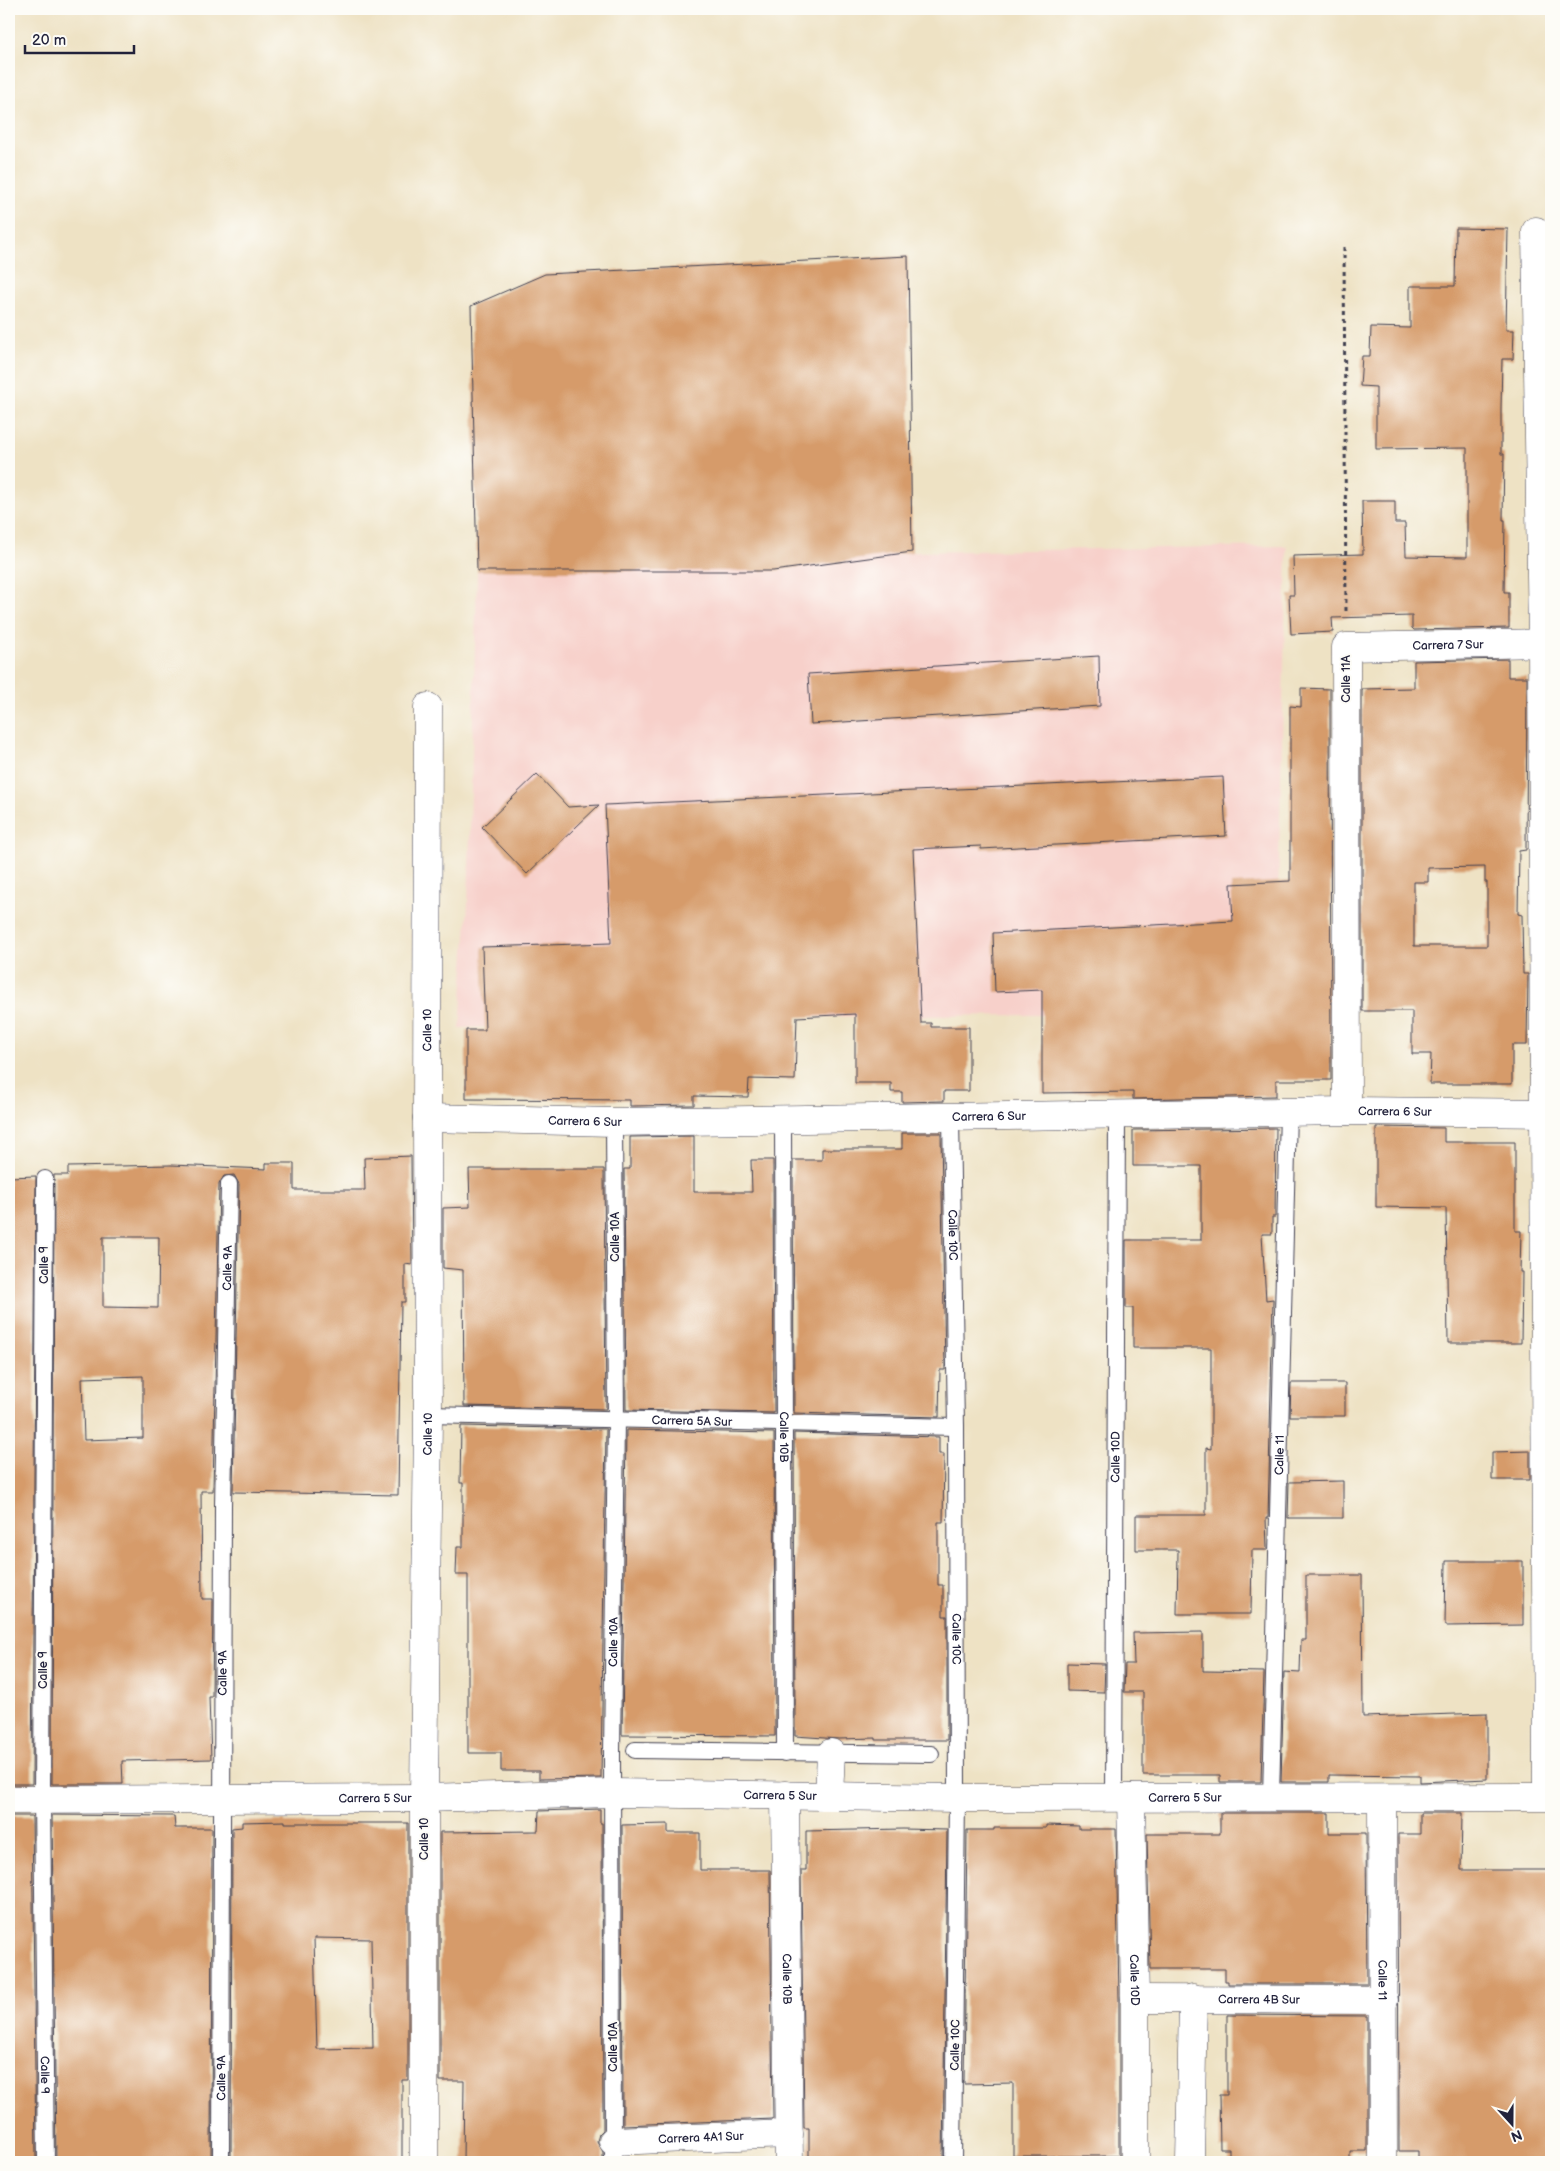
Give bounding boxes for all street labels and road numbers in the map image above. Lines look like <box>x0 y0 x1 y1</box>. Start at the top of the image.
street label: Carrera 7 Sur <box>1412 637 1484 654</box>
street label: Calle 11A <box>1339 655 1354 703</box>
street label: Calle 10 <box>420 1009 435 1051</box>
street label: Carrera 6 Sur <box>1358 1104 1432 1120</box>
street label: Carrera 6 Sur <box>952 1109 1027 1125</box>
street label: Carrera 6 Sur <box>548 1114 623 1130</box>
street label: Calle 10C <box>944 1209 960 1261</box>
street label: Calle 10A <box>608 1211 623 1262</box>
street label: Calle 9A <box>220 1245 236 1291</box>
street label: Calle 9 <box>37 1246 52 1284</box>
street label: Calle 10B <box>776 1411 791 1463</box>
street label: Calle 10 <box>421 1413 436 1455</box>
street label: Carrera 5A Sur <box>651 1413 733 1430</box>
street label: Calle 10D <box>1108 1431 1124 1483</box>
street label: Calle 11 <box>1272 1435 1288 1475</box>
street label: Calle 10C <box>949 1613 964 1665</box>
street label: Calle 10A <box>606 1616 622 1667</box>
street label: Calle 9A <box>215 1650 231 1696</box>
street label: Calle 9 <box>36 1651 51 1689</box>
street label: Carrera 5 Sur <box>743 1788 817 1804</box>
street label: Carrera 5 Sur <box>338 1791 412 1806</box>
street label: Carrera 5 Sur <box>1148 1791 1222 1806</box>
street label: Calle 10 <box>417 1818 432 1860</box>
street label: Calle 10B <box>779 1953 794 2005</box>
street label: Calle 10D <box>1126 1954 1142 2006</box>
street label: Calle 11 <box>1374 1960 1390 2000</box>
street label: Carrera 4B Sur <box>1218 1992 1301 2008</box>
street label: Calle 10C <box>948 2019 963 2071</box>
street label: Calle 10A <box>606 2021 621 2072</box>
street label: Calle 9A <box>214 2055 229 2101</box>
street label: Calle 9 <box>37 2056 52 2094</box>
street label: Carrera 4A1 Sur <box>658 2129 745 2147</box>

